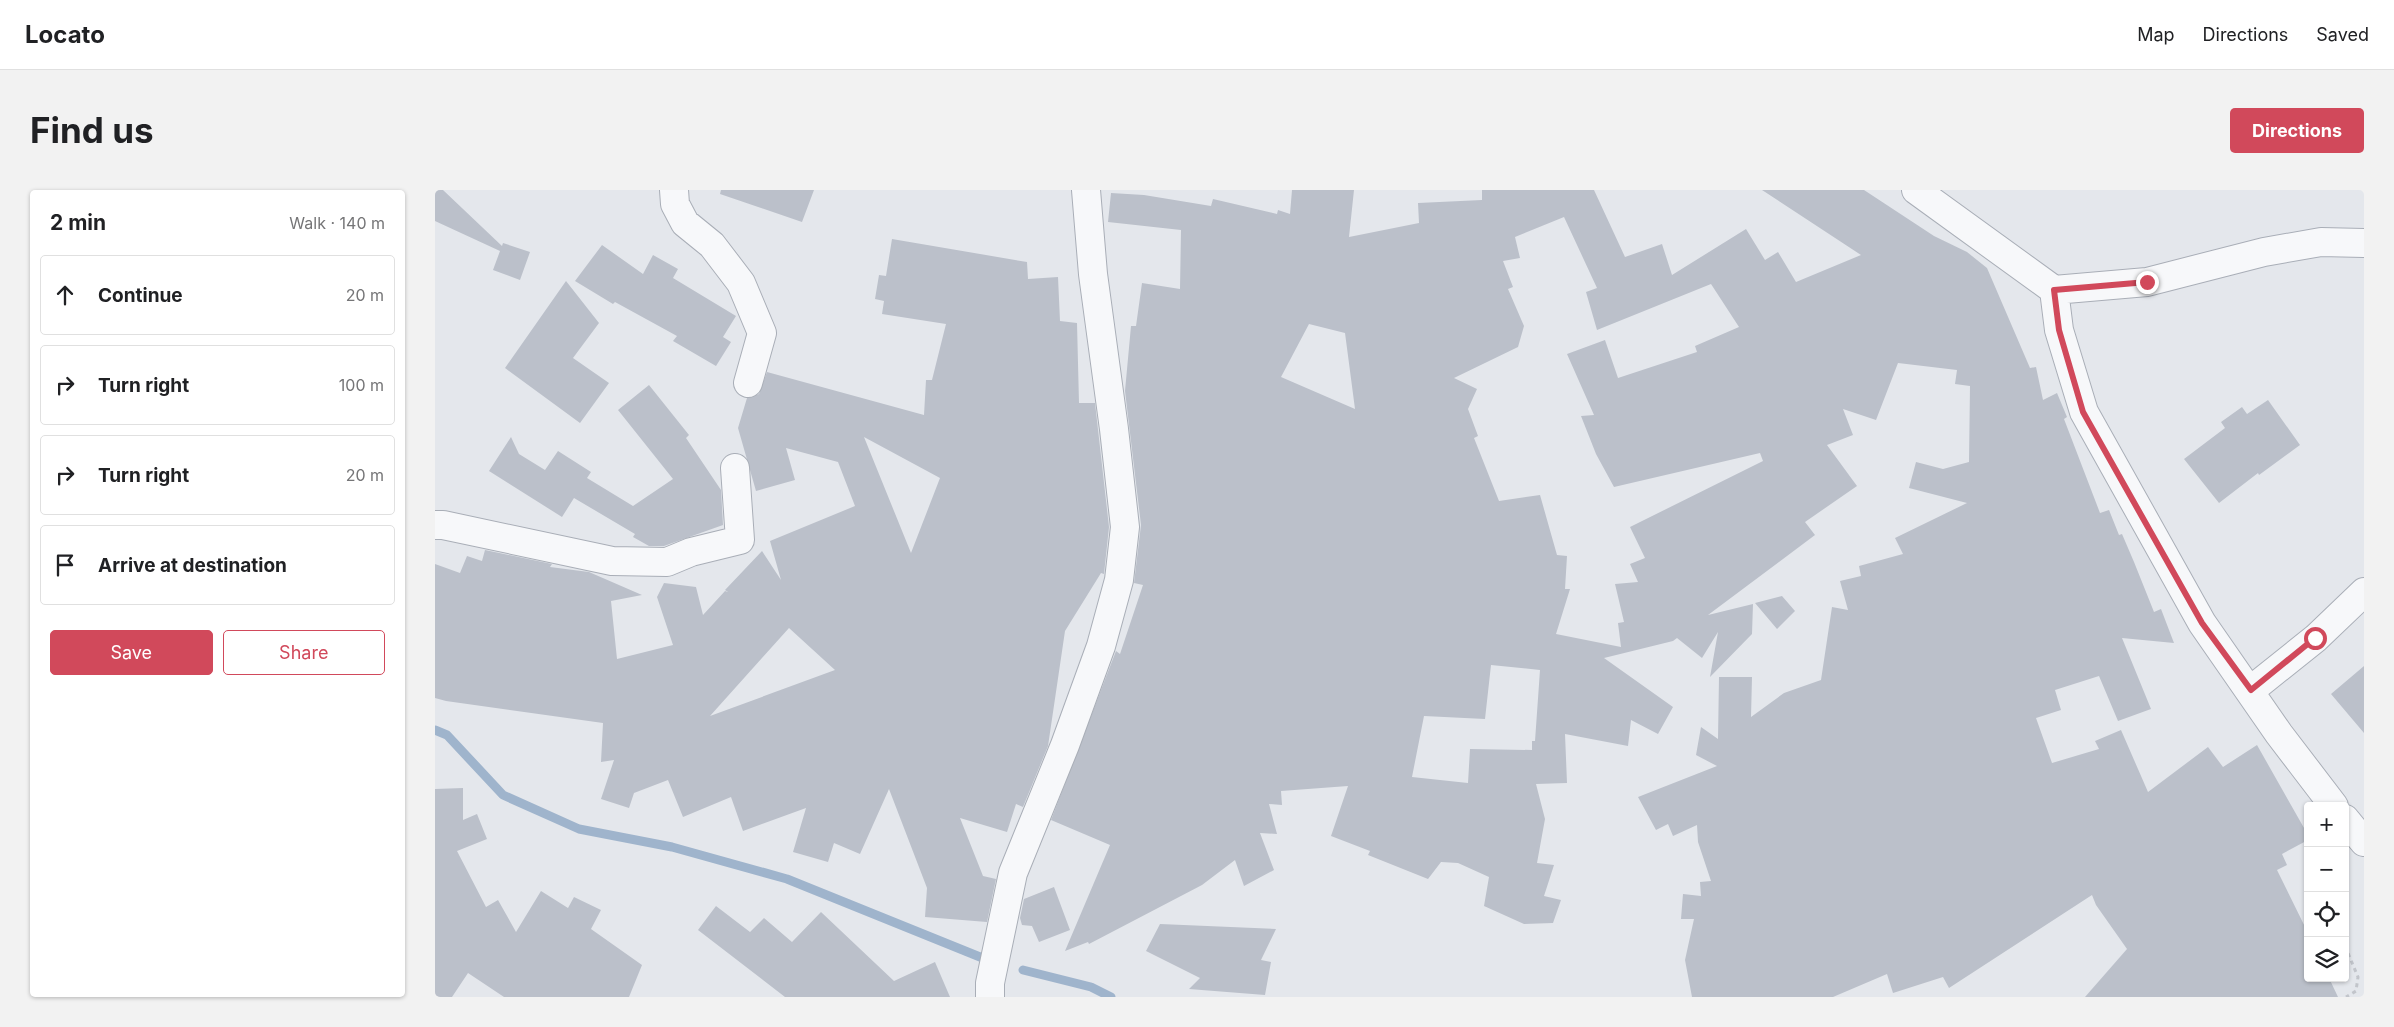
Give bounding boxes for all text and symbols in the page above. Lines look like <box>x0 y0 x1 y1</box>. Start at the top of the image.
text: Locato <box>25 20 105 49</box>
text: Map <box>2137 24 2175 45</box>
text: Directions <box>2203 24 2288 45</box>
text: Saved <box>2316 24 2369 45</box>
button: Directions <box>2230 108 2364 153</box>
text: Find us <box>30 109 154 151</box>
text: 2 min <box>50 210 106 235</box>
text: Walk · 140 m <box>289 213 385 233</box>
route end <box>2136 271 2159 294</box>
icon: ahead <box>51 281 79 309</box>
text: Continue <box>98 284 183 307</box>
text: 20 m <box>346 285 384 305</box>
icon: right <box>51 371 79 399</box>
text: Turn right <box>98 374 189 397</box>
text: 100 m <box>339 375 384 395</box>
icon: right <box>51 461 79 489</box>
text: Turn right <box>98 464 189 487</box>
text: 20 m <box>346 465 384 485</box>
icon: arrive <box>51 551 79 579</box>
text: Arrive at destination <box>98 554 287 577</box>
route start <box>2304 627 2327 650</box>
button: Save <box>50 630 213 675</box>
button: Share <box>223 630 385 675</box>
map controls <box>2304 802 2349 982</box>
button: + <box>2304 802 2349 847</box>
button: − <box>2304 847 2349 892</box>
button: locate <box>2304 892 2349 937</box>
button: layers <box>2304 937 2349 982</box>

